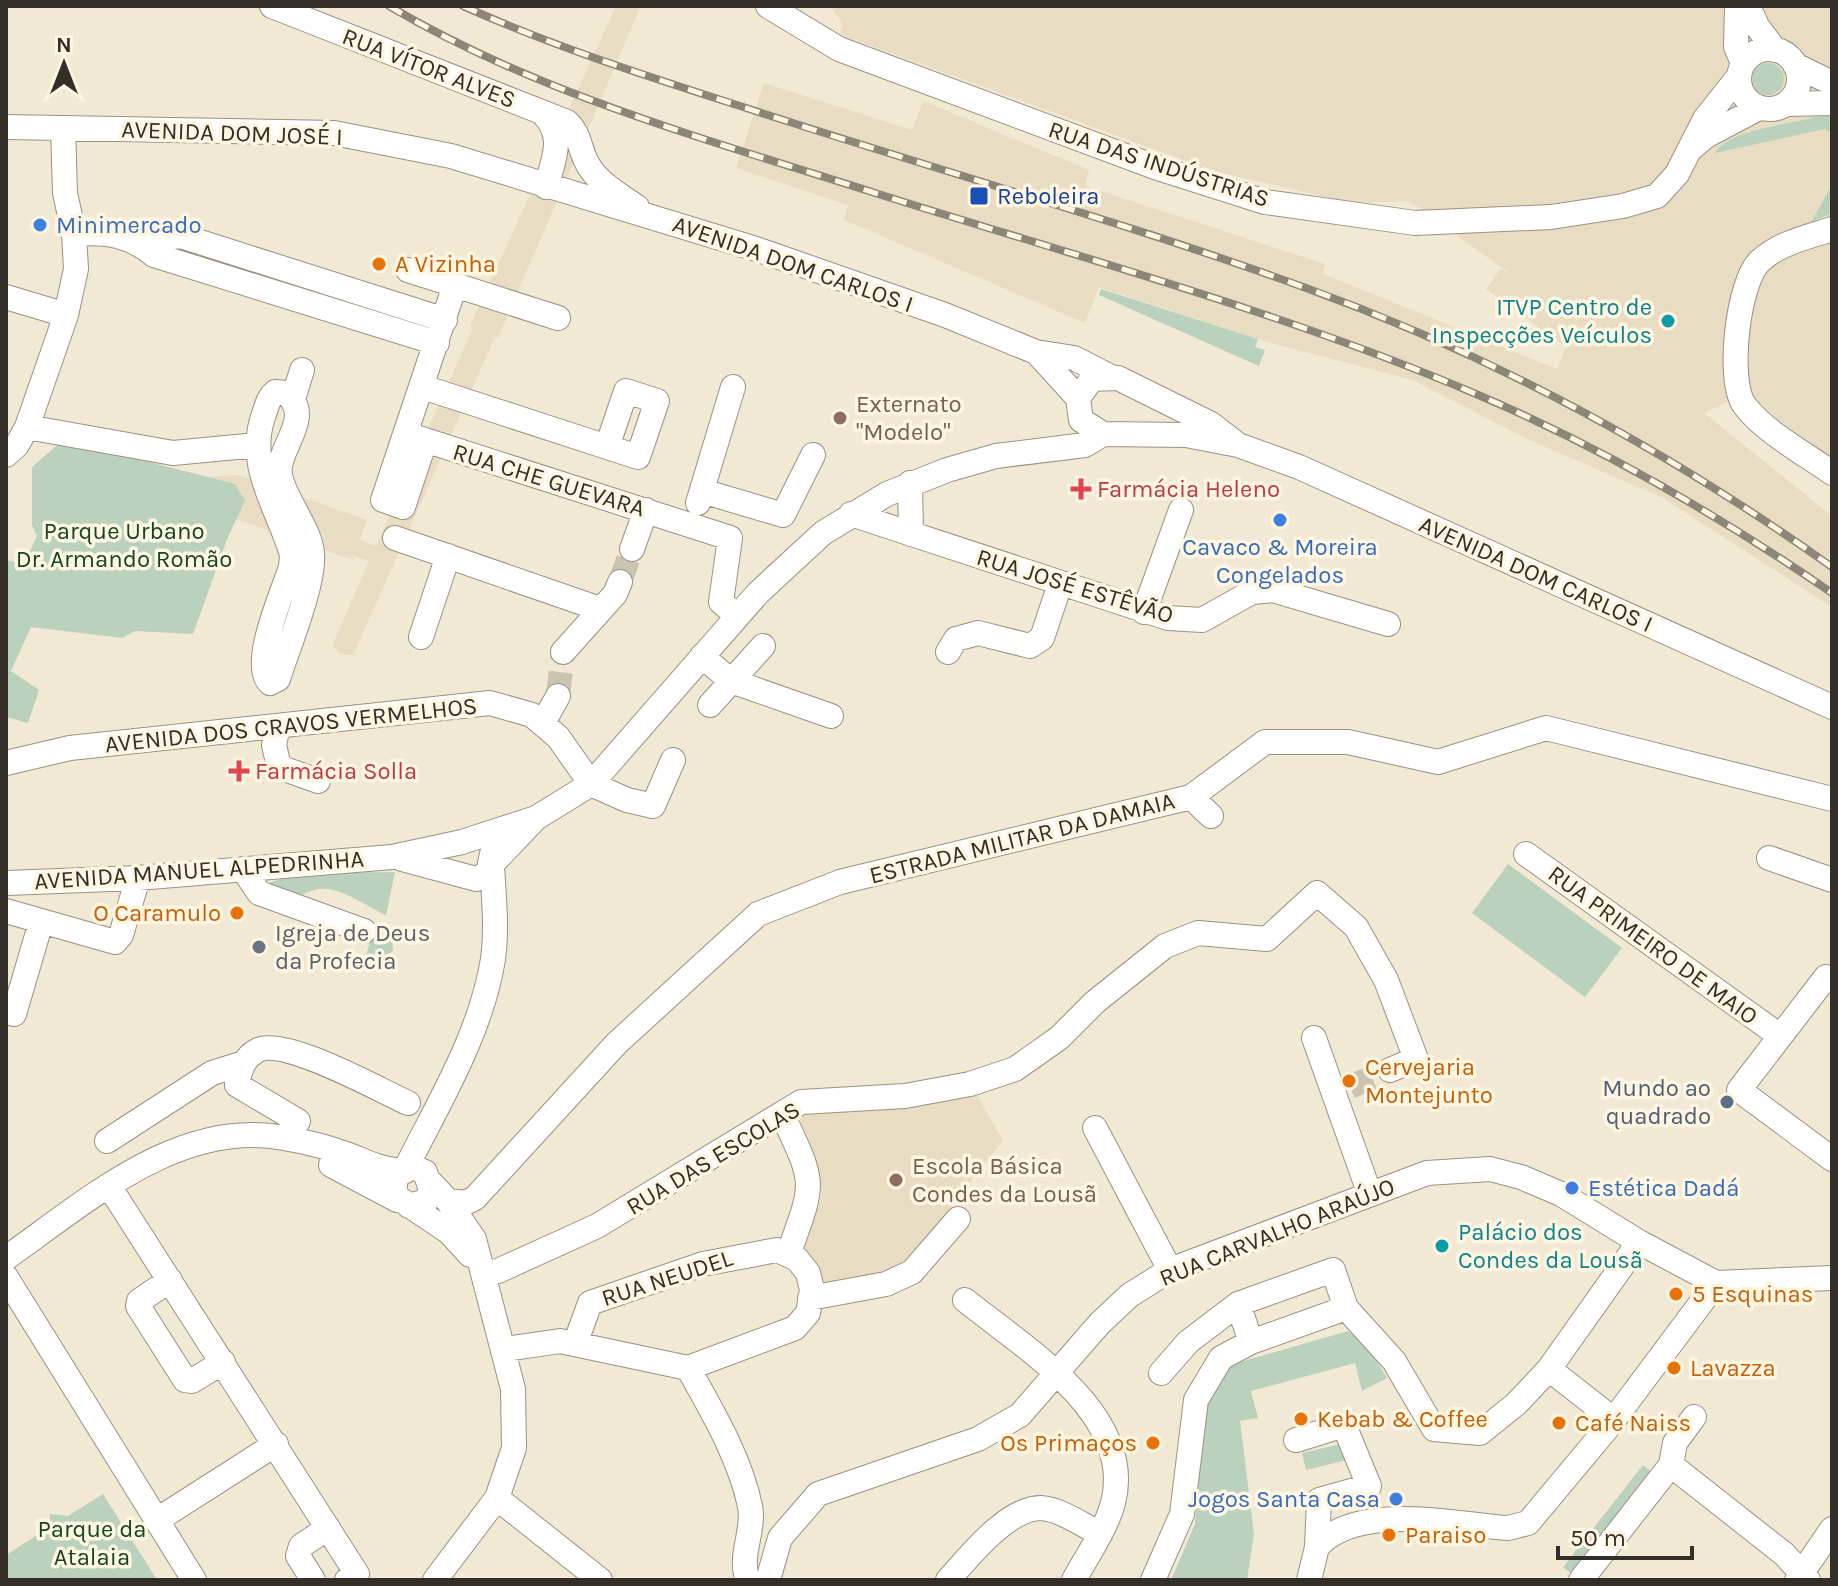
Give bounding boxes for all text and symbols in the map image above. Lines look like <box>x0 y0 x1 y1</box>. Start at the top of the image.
street label: RUA VÍTOR ALVES <box>338 21 520 114</box>
north arrow <box>24 24 104 104</box>
text: N <box>56 32 72 58</box>
street label: AVENIDA DOM JOSÉ I <box>121 114 343 151</box>
street label: RUA DAS INDÚSTRIAS <box>1045 114 1273 213</box>
place label: Reboleira <box>997 182 1099 210</box>
marker: Reboleira <box>968 185 990 207</box>
street label: AVENIDA DOM CARLOS I <box>669 210 917 318</box>
place label: Minimercado <box>56 211 202 239</box>
marker: Minimercado <box>31 216 49 234</box>
place label: A Vizinha <box>395 250 496 278</box>
marker: A Vizinha <box>370 255 388 273</box>
place label: ITVP Centro de Inspecções Veículos <box>1432 293 1652 349</box>
marker: ITVP Centro de Inspecções Veículos <box>1659 312 1677 330</box>
place label: Externato "Modelo" <box>856 390 962 446</box>
marker: Externato "Modelo" <box>831 409 849 427</box>
street label: RUA CHE GUEVARA <box>450 437 649 523</box>
place label: Farmácia Heleno <box>1097 475 1280 503</box>
marker: Farmácia Heleno <box>1072 480 1090 498</box>
street label: AVENIDA DOM CARLOS I <box>1415 510 1657 638</box>
marker: Cavaco & Moreira Congelados <box>1271 511 1289 529</box>
park label: Parque Urbano Dr. Armando Romão <box>16 517 232 573</box>
place label: Cavaco & Moreira Congelados <box>1182 533 1378 589</box>
street label: RUA JOSÉ ESTÊVÃO <box>973 542 1177 629</box>
street label: AVENIDA DOS CRAVOS VERMELHOS <box>103 692 479 758</box>
place label: Farmácia Solla <box>255 757 417 785</box>
marker: Farmácia Solla <box>230 762 248 780</box>
street label: ESTRADA MILITAR DA DAMAIA <box>866 786 1178 890</box>
street label: AVENIDA MANUEL ALPEDRINHA <box>33 844 365 895</box>
street label: RUA PRIMEIRO DE MAIO <box>1543 860 1763 1030</box>
place label: O Caramulo <box>93 899 221 927</box>
marker: O Caramulo <box>228 904 246 922</box>
place label: Igreja de Deus da Profecia <box>275 919 430 975</box>
marker: Igreja de Deus da Profecia <box>250 938 268 956</box>
place label: Cervejaria Montejunto <box>1365 1053 1493 1109</box>
marker: Cervejaria Montejunto <box>1340 1072 1358 1090</box>
place label: Mundo ao quadrado <box>1602 1074 1711 1130</box>
marker: Mundo ao quadrado <box>1718 1093 1736 1111</box>
street label: RUA DAS ESCOLAS <box>621 1095 805 1221</box>
place label: Escola Básica Condes da Lousã <box>912 1152 1097 1208</box>
marker: Escola Básica Condes da Lousã <box>887 1171 905 1189</box>
street label: RUA CARVALHO ARAÚJO <box>1155 1171 1399 1292</box>
place label: Estética Dadá <box>1588 1174 1739 1202</box>
marker: Estética Dadá <box>1563 1179 1581 1197</box>
place label: Palácio dos Condes da Lousã <box>1458 1218 1643 1274</box>
marker: Palácio dos Condes da Lousã <box>1433 1237 1451 1255</box>
street label: RUA NEUDEL <box>598 1243 737 1312</box>
place label: 5 Esquinas <box>1692 1280 1813 1308</box>
marker: 5 Esquinas <box>1667 1285 1685 1303</box>
place label: Lavazza <box>1690 1354 1776 1382</box>
marker: Lavazza <box>1665 1359 1683 1377</box>
place label: Kebab & Coffee <box>1317 1405 1488 1433</box>
place label: Café Naiss <box>1575 1409 1691 1437</box>
marker: Kebab & Coffee <box>1292 1410 1310 1428</box>
marker: Café Naiss <box>1550 1414 1568 1432</box>
place label: Os Primaços <box>1000 1429 1137 1457</box>
marker: Os Primaços <box>1144 1434 1162 1452</box>
place label: Jogos Santa Casa <box>1188 1485 1380 1513</box>
marker: Jogos Santa Casa <box>1387 1490 1405 1508</box>
scale bar <box>1558 1510 1692 1560</box>
park label: Parque da Atalaia <box>37 1515 147 1571</box>
place label: Paraiso <box>1405 1521 1486 1549</box>
text: 50 m <box>1570 1524 1626 1552</box>
marker: Paraiso <box>1380 1526 1398 1544</box>

